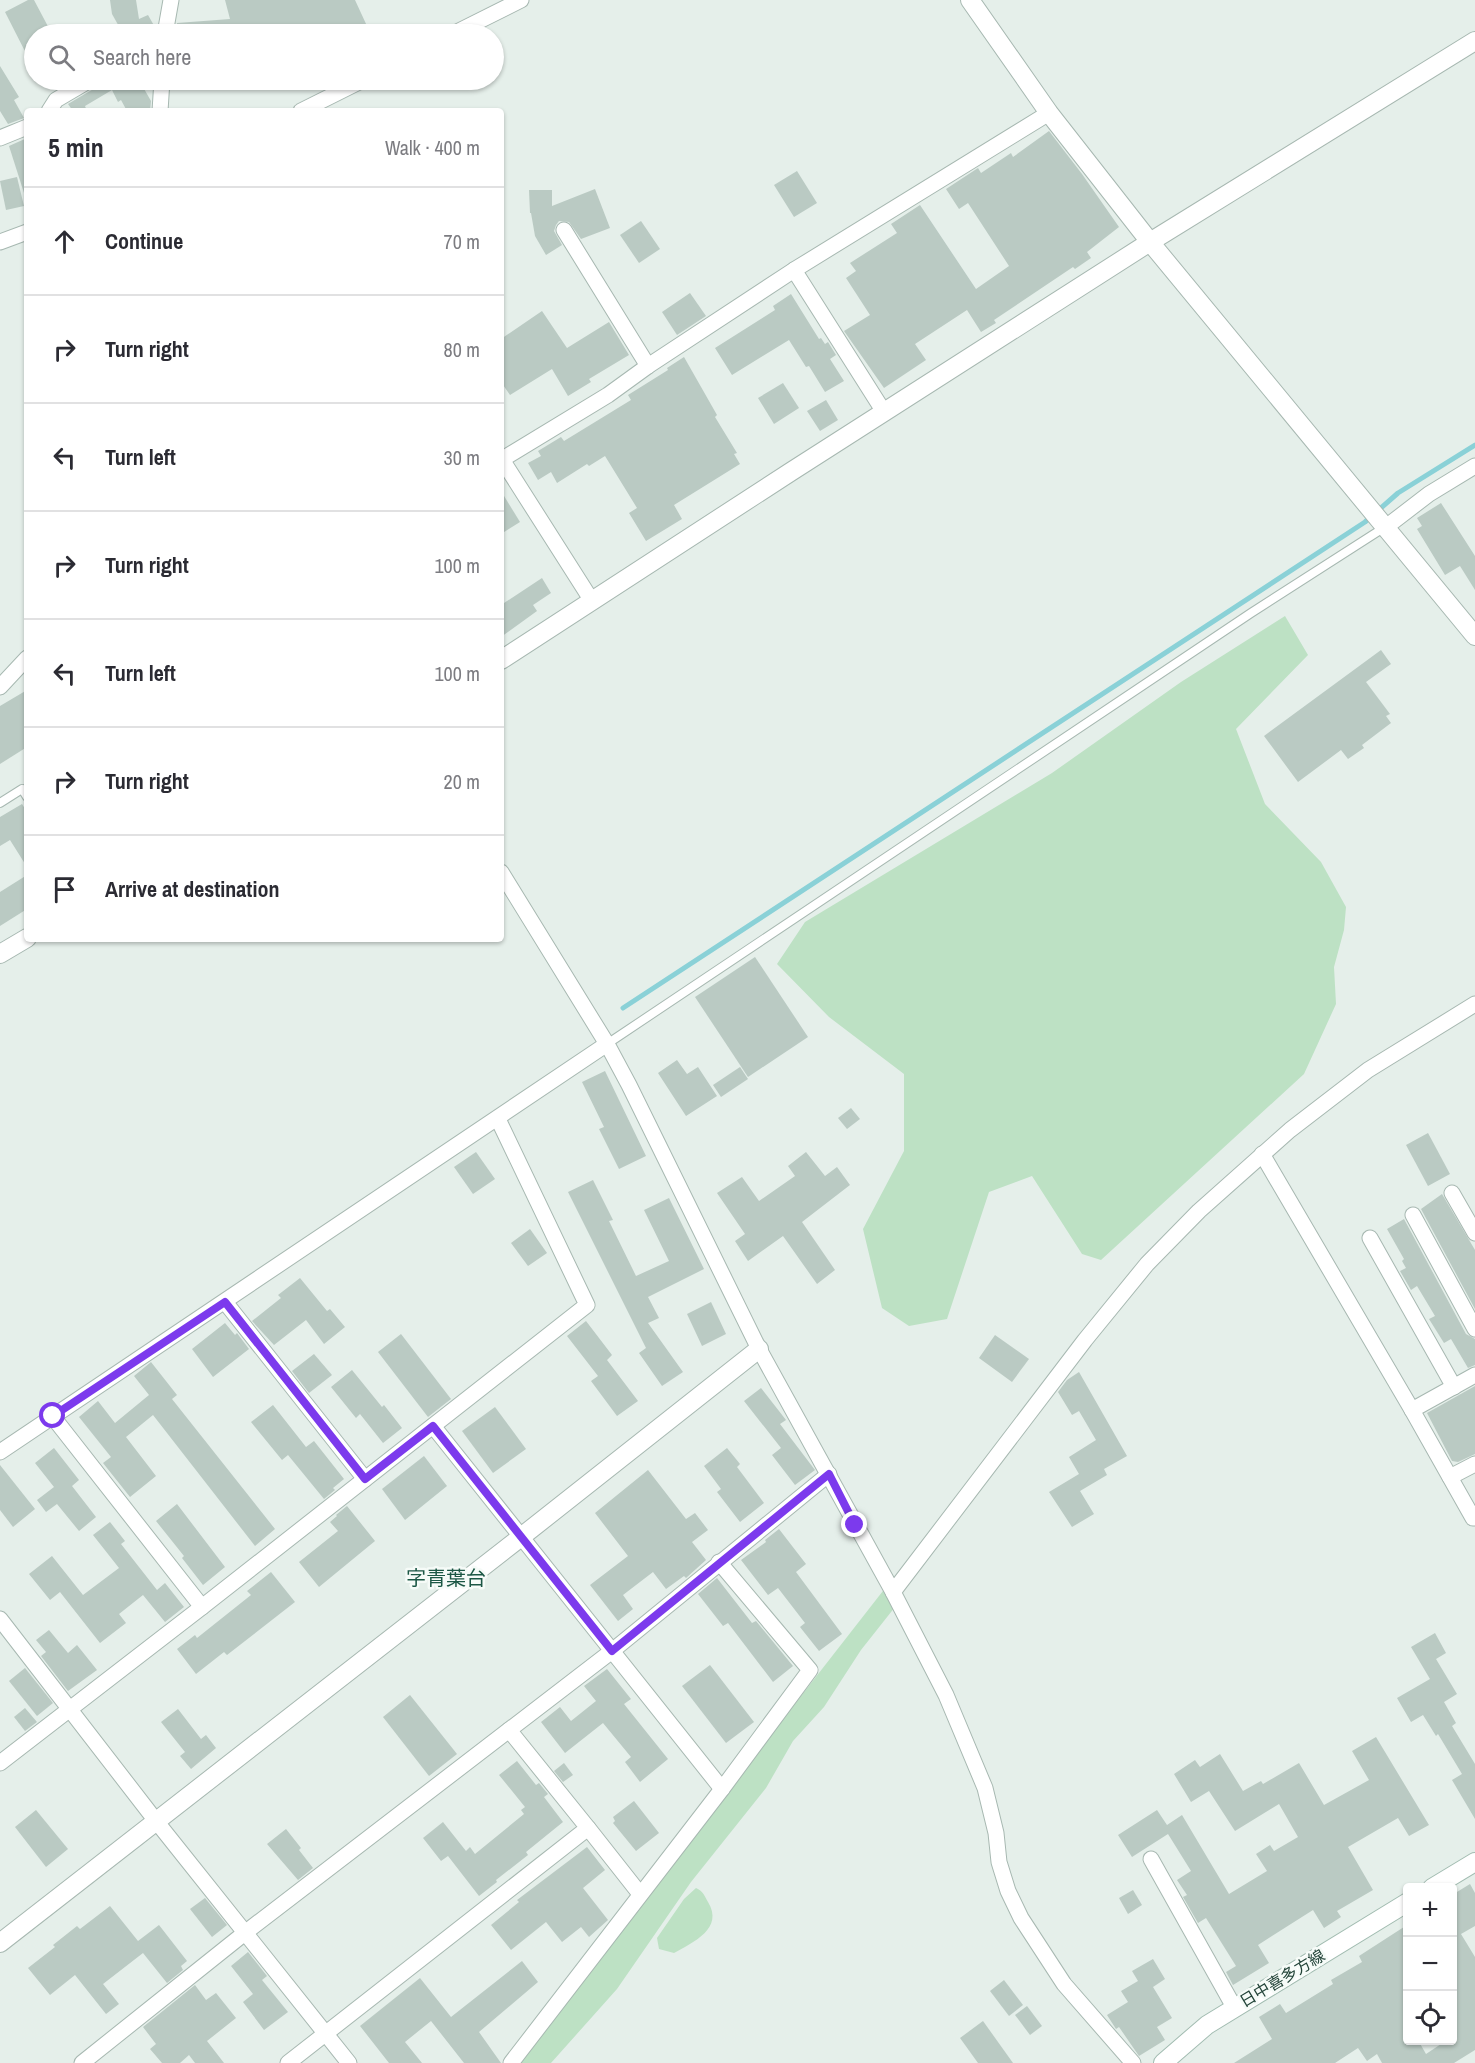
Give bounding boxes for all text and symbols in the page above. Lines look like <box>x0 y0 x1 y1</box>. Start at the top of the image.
search box <box>24 24 504 90</box>
icon: search <box>45 41 78 74</box>
text: Search here <box>93 42 191 72</box>
text: 5 min <box>48 130 104 165</box>
text: Walk · 400 m <box>385 134 480 161</box>
icon: ahead <box>48 225 81 258</box>
text: Continue <box>105 226 183 256</box>
text: 70 m <box>444 228 480 255</box>
icon: right <box>48 333 81 366</box>
text: Turn right <box>105 334 189 364</box>
text: 80 m <box>444 336 480 363</box>
icon: left <box>48 441 81 474</box>
text: Turn left <box>105 442 176 472</box>
text: 30 m <box>444 444 480 471</box>
icon: right <box>48 549 81 582</box>
text: Turn right <box>105 550 189 580</box>
text: 100 m <box>434 552 480 579</box>
icon: left <box>48 657 81 690</box>
text: Turn left <box>105 658 176 688</box>
text: 100 m <box>434 660 480 687</box>
icon: right <box>48 765 81 798</box>
text: Turn right <box>105 766 189 796</box>
text: 20 m <box>444 768 480 795</box>
icon: arrive <box>48 873 81 906</box>
text: Arrive at destination <box>105 874 279 904</box>
route start <box>39 1402 65 1428</box>
route end <box>841 1511 867 1537</box>
district label: 字青葉台 <box>406 1564 486 1591</box>
map controls <box>1403 1883 1457 2045</box>
button: + <box>1403 1883 1457 1937</box>
button: − <box>1403 1937 1457 1991</box>
street label: 日中喜多方線 <box>1235 1944 1329 2012</box>
button: locate <box>1403 1991 1457 2045</box>

